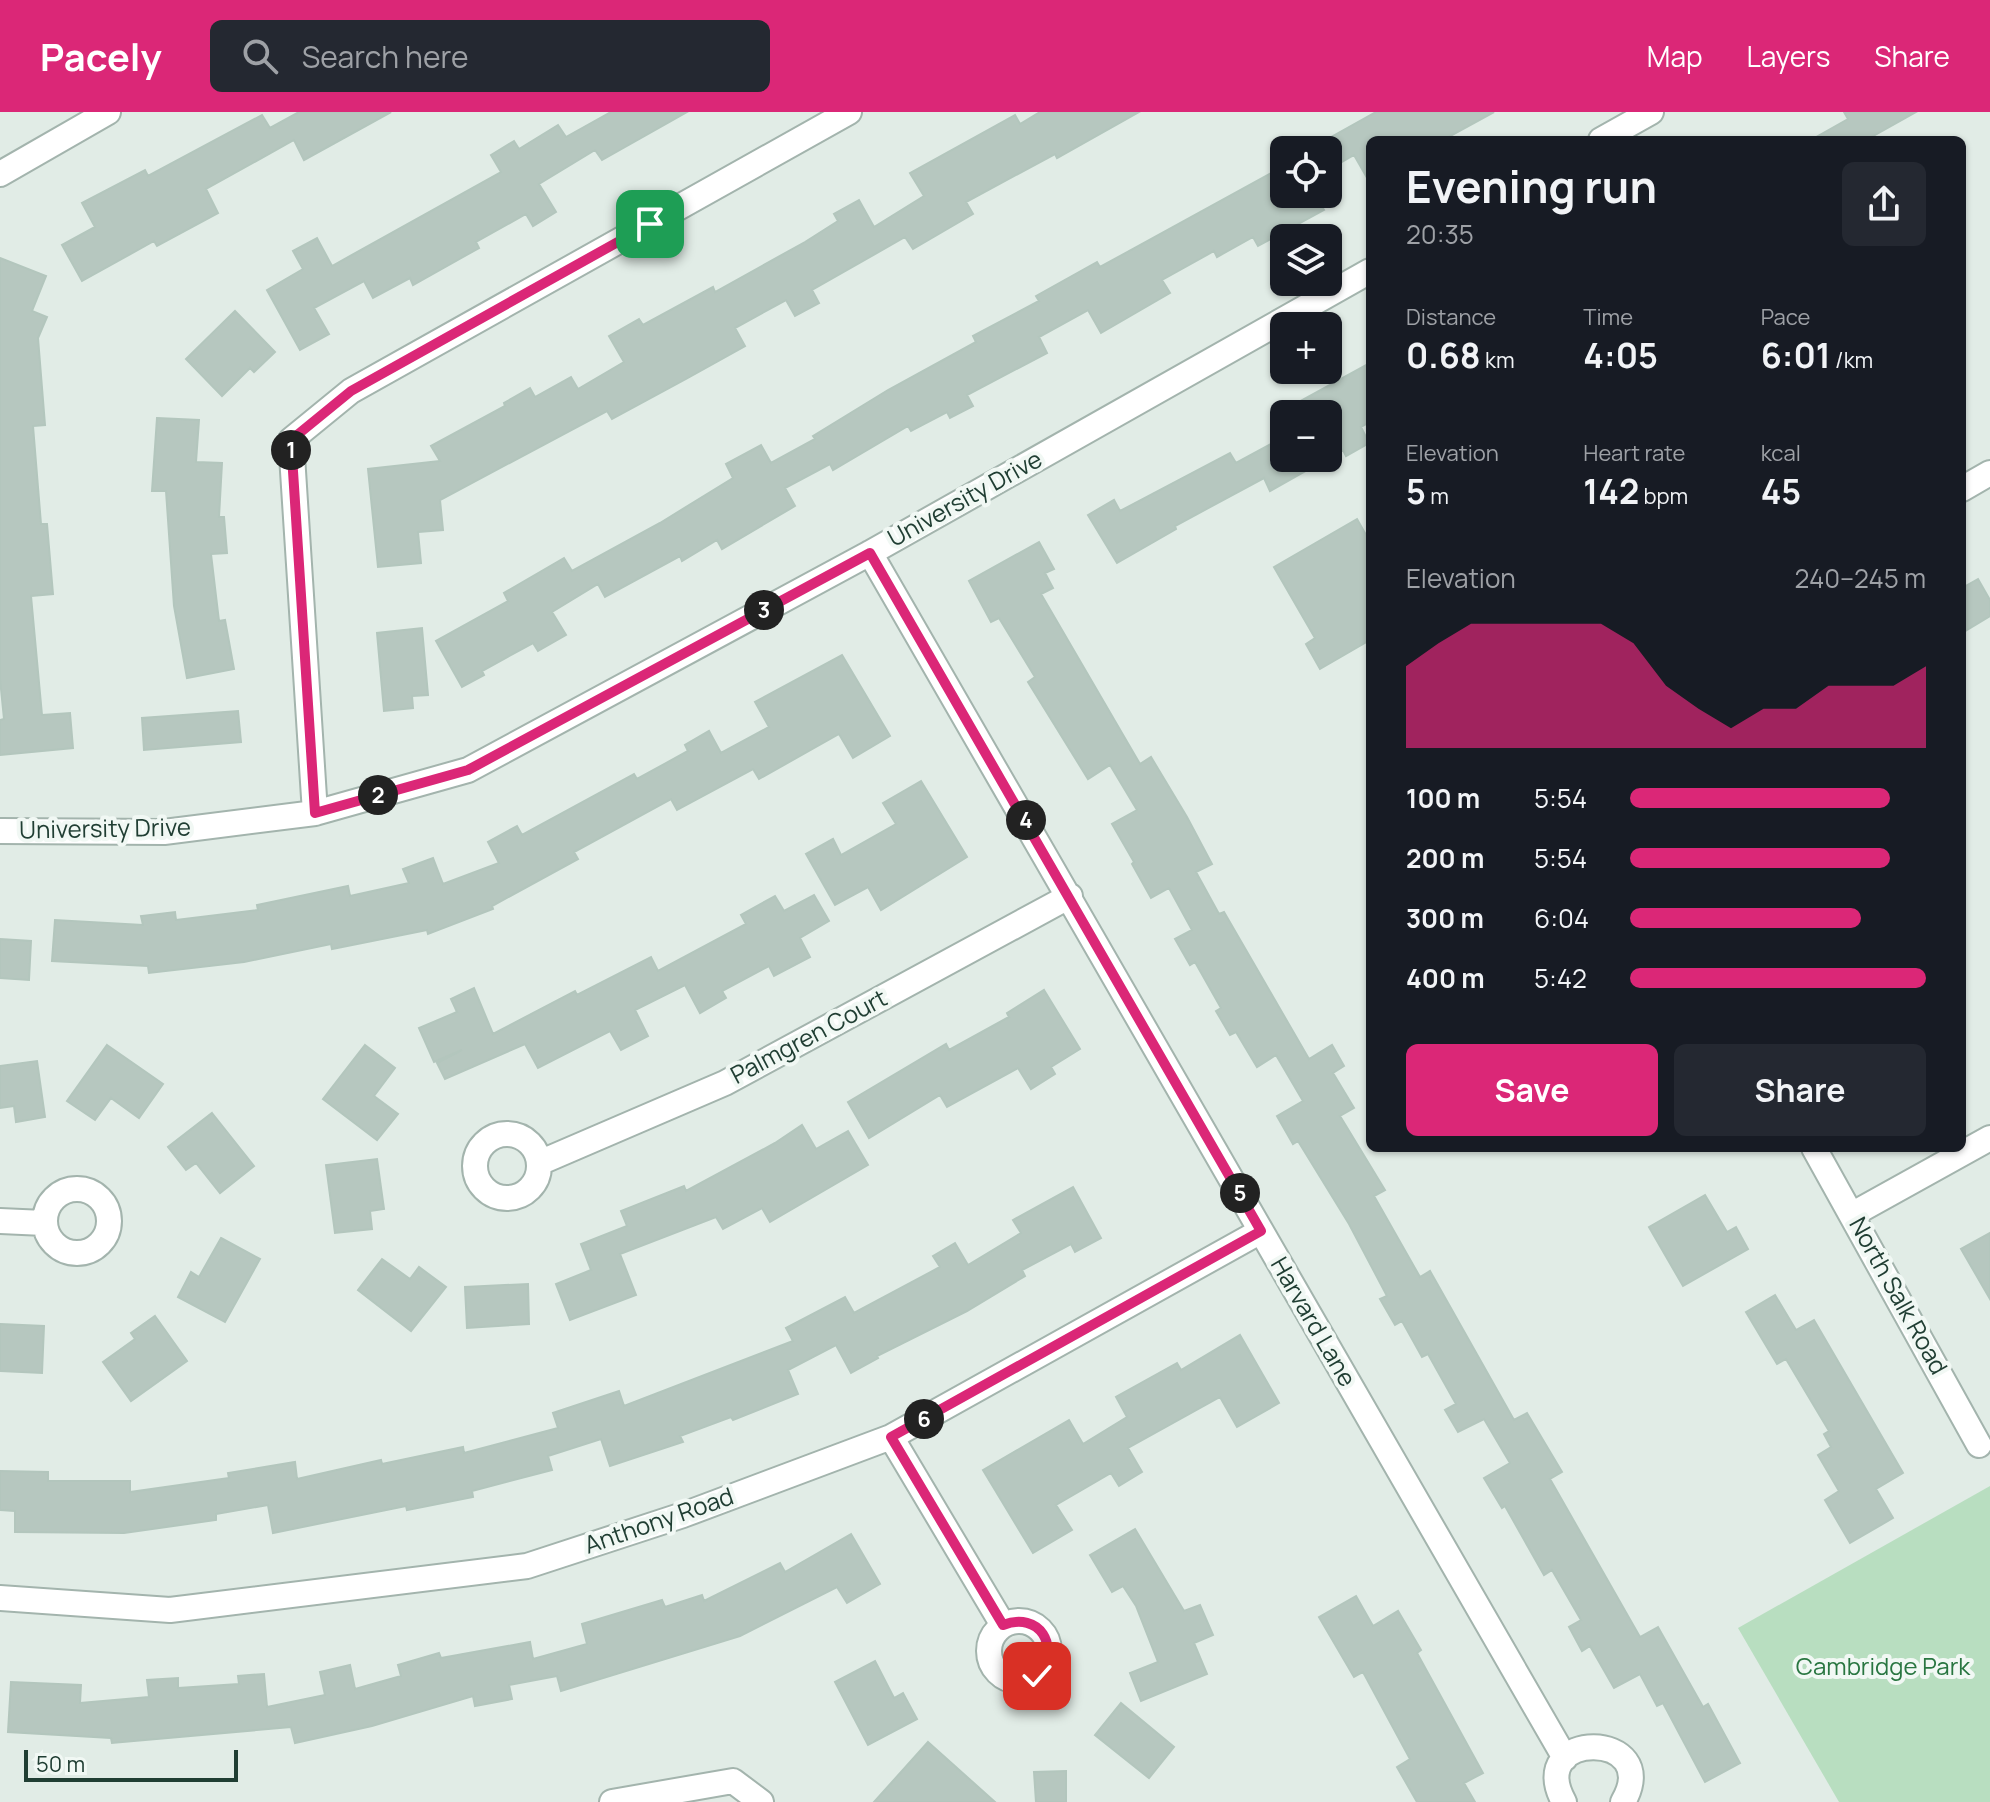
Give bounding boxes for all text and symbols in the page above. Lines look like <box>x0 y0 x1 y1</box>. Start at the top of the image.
search box <box>210 20 770 92</box>
text: Pacely <box>40 30 162 82</box>
icon: search <box>238 34 282 78</box>
text: Search here <box>302 36 469 77</box>
text: Map <box>1647 37 1703 75</box>
text: Layers <box>1747 37 1830 75</box>
text: Share <box>1874 37 1950 75</box>
map controls <box>1270 136 1342 472</box>
button: locate <box>1270 136 1342 208</box>
text: Evening run <box>1406 156 1657 216</box>
button: share <box>1842 162 1926 246</box>
pin <box>616 190 684 258</box>
icon: arrive <box>628 202 672 246</box>
text: 20:35 <box>1406 216 1474 252</box>
button: layers <box>1270 224 1342 296</box>
text: Distance <box>1406 302 1496 332</box>
text: Time <box>1583 302 1633 332</box>
text: Pace <box>1761 302 1810 332</box>
button: + <box>1270 312 1342 384</box>
text: 0.68 <box>1406 332 1481 378</box>
text: 4:05 <box>1583 332 1658 378</box>
text: 6:01 <box>1761 332 1831 378</box>
text: km <box>1481 345 1515 375</box>
text: /km <box>1831 345 1873 375</box>
button: − <box>1270 400 1342 472</box>
pin: 1 <box>271 430 311 470</box>
text: 1 <box>286 435 296 465</box>
text: Elevation <box>1406 438 1499 468</box>
text: Heart rate <box>1583 438 1685 468</box>
text: kcal <box>1761 438 1801 468</box>
street label: University Drive <box>881 442 1047 554</box>
text: 5 <box>1406 468 1426 514</box>
text: 142 <box>1583 468 1639 514</box>
text: 45 <box>1761 468 1801 514</box>
text: m <box>1426 481 1449 511</box>
text: bpm <box>1639 481 1688 511</box>
text: Elevation <box>1406 560 1516 596</box>
text: 240–245 m <box>1795 560 1926 596</box>
pin: 3 <box>744 590 784 630</box>
text: 3 <box>758 595 770 625</box>
pin: 2 <box>358 775 398 815</box>
text: 2 <box>371 780 385 810</box>
text: 100 m <box>1406 780 1480 816</box>
text: 5:54 <box>1534 780 1587 816</box>
pin: 4 <box>1006 800 1046 840</box>
text: 4 <box>1019 805 1033 835</box>
street label: University Drive <box>19 810 191 845</box>
text: 200 m <box>1406 840 1484 876</box>
text: 5:54 <box>1534 840 1587 876</box>
text: 300 m <box>1406 900 1484 936</box>
text: 6:04 <box>1534 900 1589 936</box>
text: 400 m <box>1406 960 1485 996</box>
text: 5:42 <box>1534 960 1587 996</box>
street label: Palmgren Court <box>724 981 892 1091</box>
button: Save <box>1406 1044 1658 1136</box>
button: Share <box>1674 1044 1926 1136</box>
pin: 5 <box>1220 1173 1260 1213</box>
text: 5 <box>1234 1178 1246 1208</box>
street label: North Salk Road <box>1842 1211 1956 1380</box>
street label: Harvard Lane <box>1264 1250 1365 1392</box>
pin: 6 <box>904 1399 944 1439</box>
text: 6 <box>917 1404 931 1434</box>
street label: Anthony Road <box>580 1479 737 1561</box>
pin <box>1003 1642 1071 1710</box>
park label: Cambridge Park <box>1796 1649 1971 1682</box>
icon: check <box>1015 1654 1059 1698</box>
scale bar <box>24 1746 238 1782</box>
text: 50 m <box>36 1749 85 1779</box>

